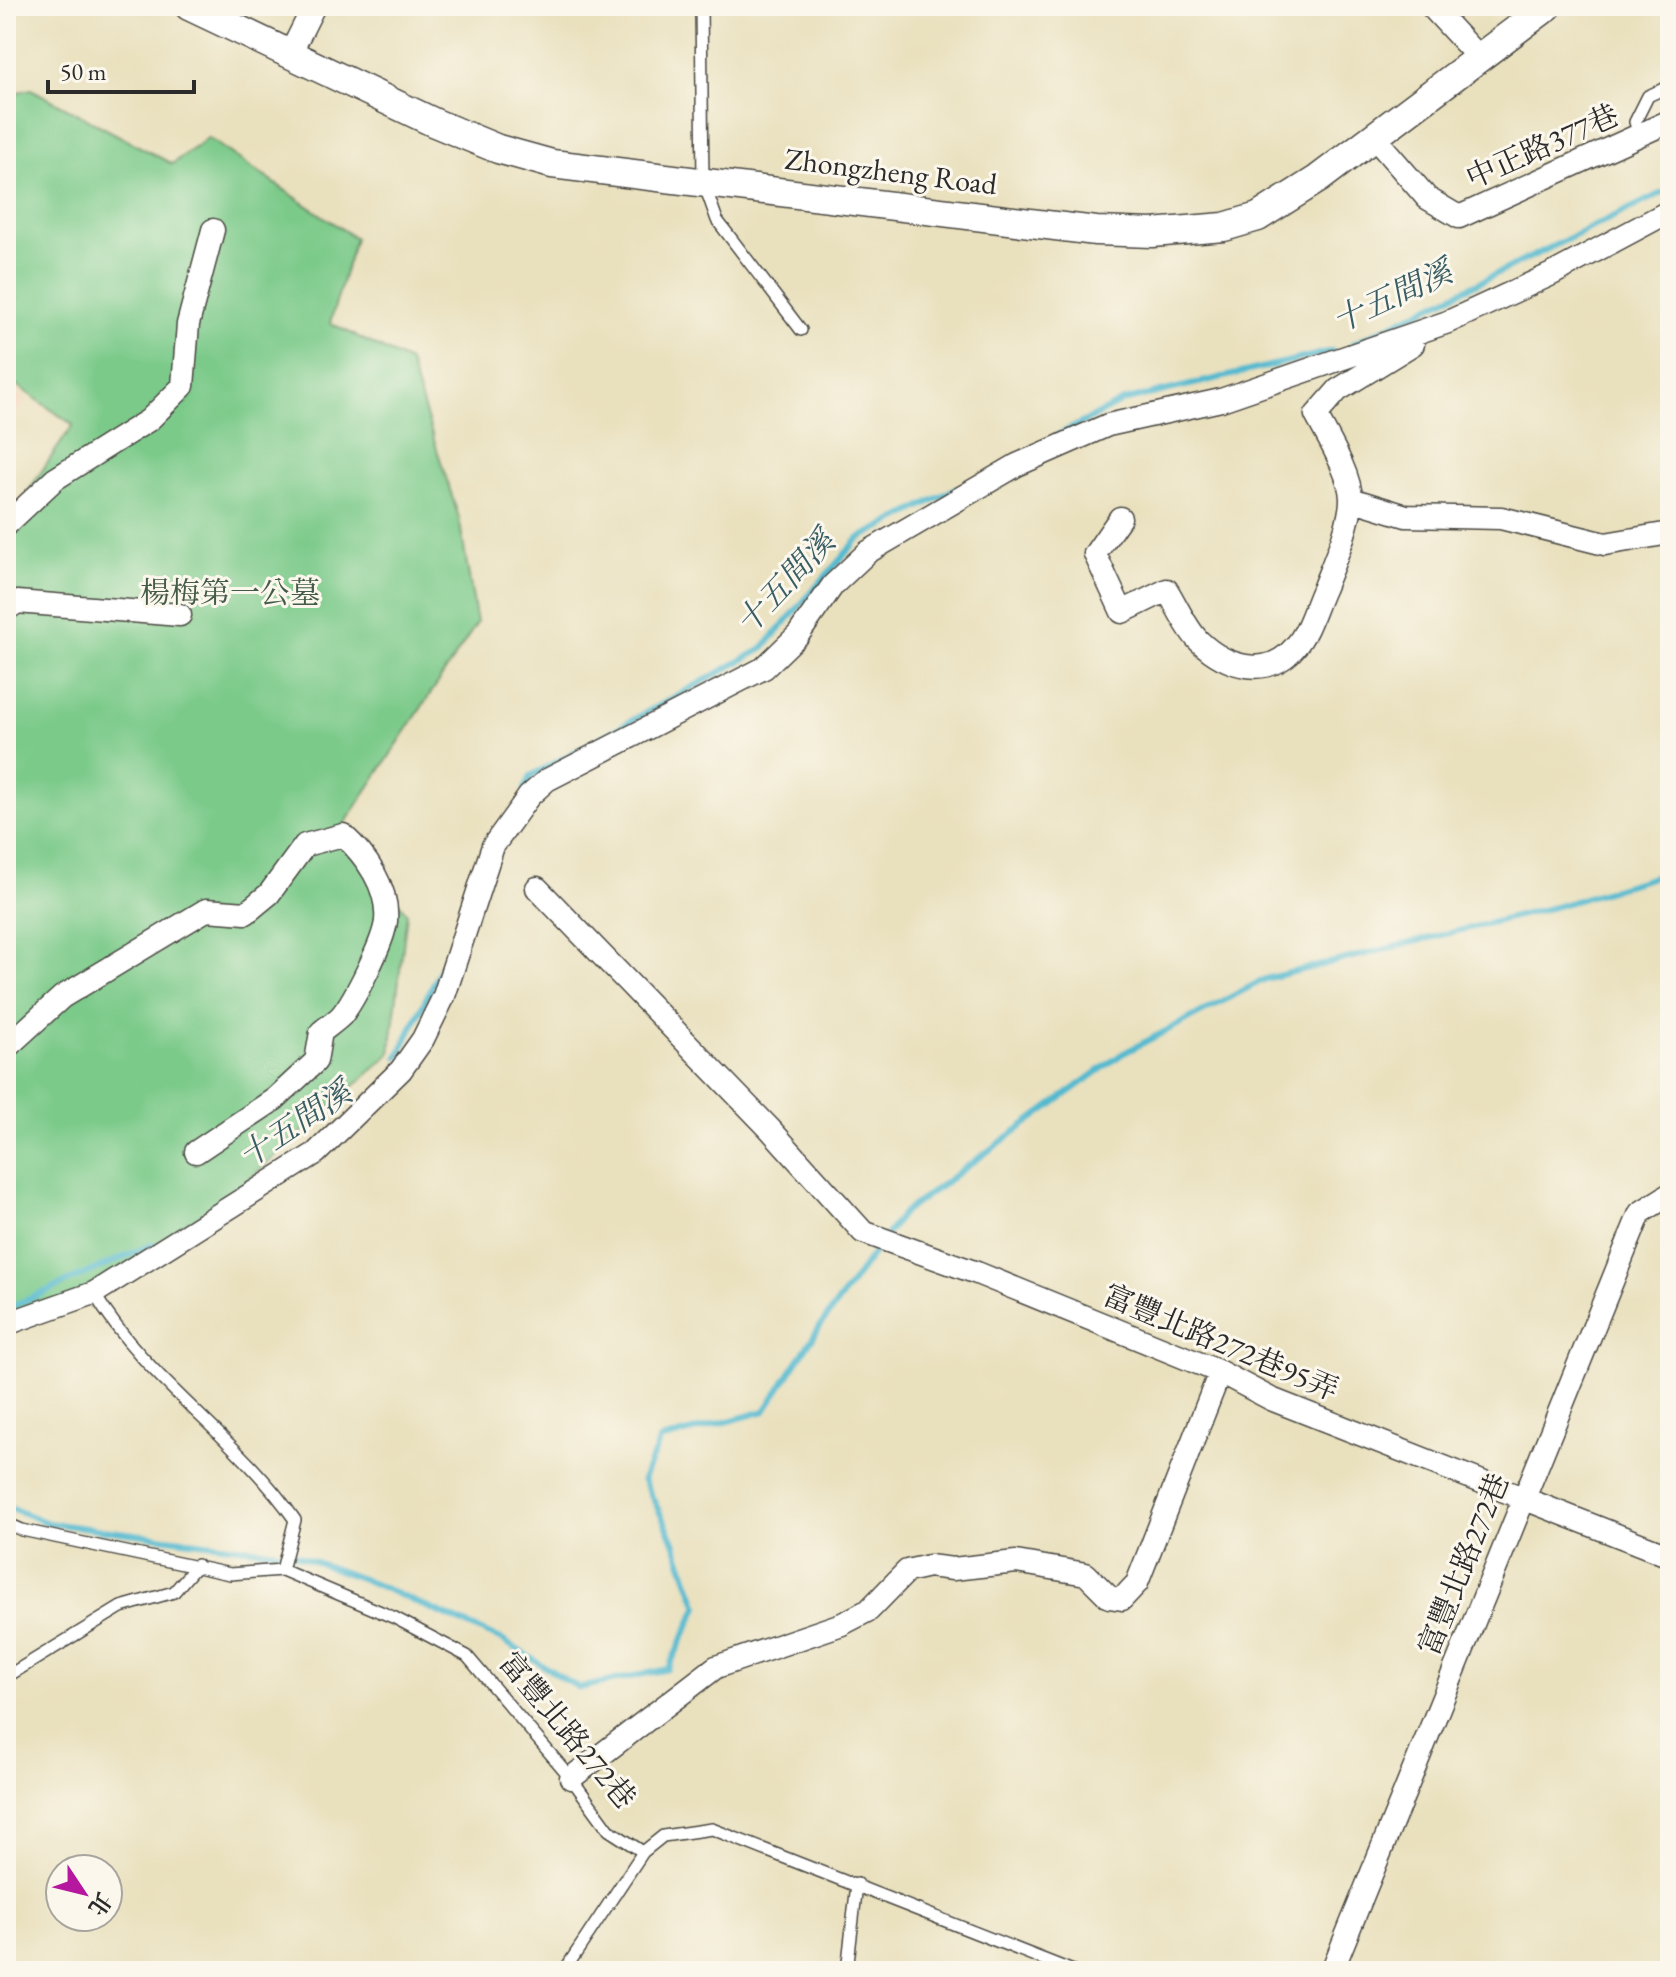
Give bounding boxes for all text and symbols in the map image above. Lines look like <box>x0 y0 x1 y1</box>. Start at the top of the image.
scale bar <box>48 44 194 94</box>
text: 50 m <box>60 56 107 87</box>
street label: 中正路377巷 <box>1460 95 1624 197</box>
street label: Zhongzheng Road <box>783 139 1000 203</box>
water label: 十五間溪 <box>1325 249 1462 342</box>
water label: 十五間溪 <box>726 519 846 643</box>
park label: 楊梅第一公墓 <box>140 573 320 612</box>
water label: 十五間溪 <box>230 1069 362 1177</box>
street label: 富豐北路272巷95弄 <box>1097 1275 1345 1409</box>
street label: 富豐北路272巷 <box>1409 1467 1517 1661</box>
street label: 富豐北路272巷 <box>491 1643 645 1817</box>
north arrow <box>44 1853 124 1933</box>
text: 北 <box>82 1887 118 1922</box>

